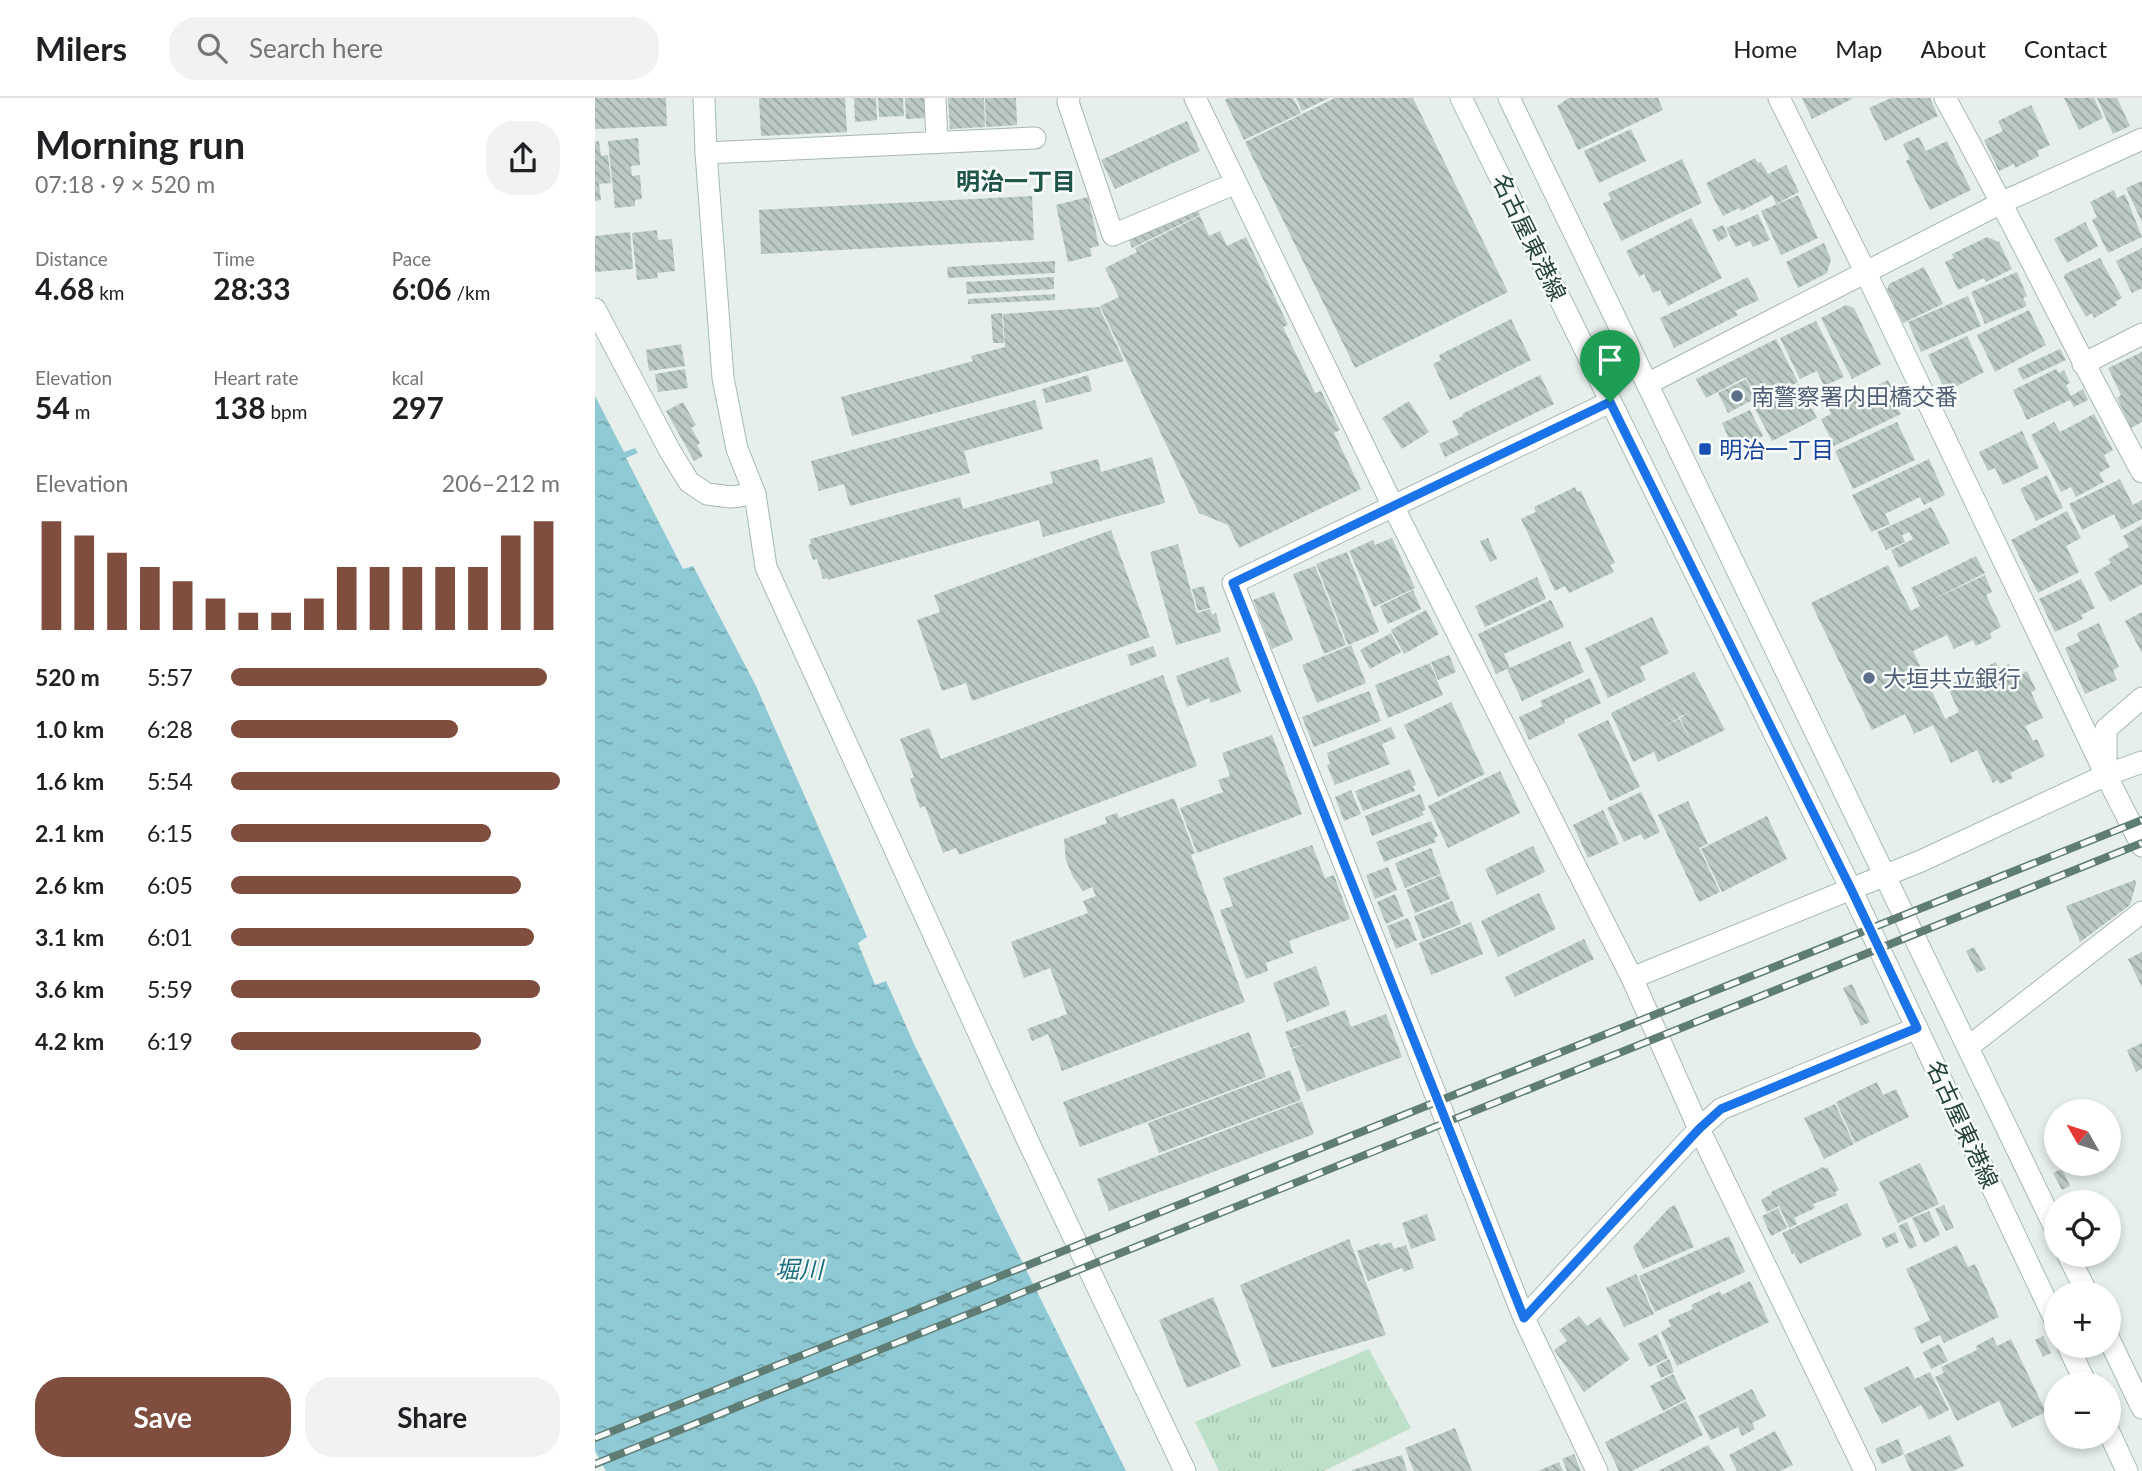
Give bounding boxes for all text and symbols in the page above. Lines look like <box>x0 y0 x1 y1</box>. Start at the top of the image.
search box <box>169 17 659 80</box>
text: Milers <box>35 28 127 68</box>
icon: search <box>193 29 231 67</box>
text: Search here <box>249 32 383 64</box>
text: Home <box>1733 34 1797 63</box>
text: Map <box>1835 34 1883 63</box>
text: About <box>1921 34 1986 63</box>
text: Contact <box>2024 34 2107 63</box>
text: Morning run <box>35 121 245 167</box>
button: share <box>486 121 560 195</box>
district label: 明治一丁目 <box>956 166 1076 195</box>
street label: 名古屋東港線 <box>1487 169 1573 305</box>
text: 07:18 · 9 × 520 m <box>35 170 215 198</box>
text: Distance <box>35 247 108 270</box>
text: Time <box>213 247 255 270</box>
text: Pace <box>392 247 431 270</box>
text: 4.68 <box>35 270 94 306</box>
text: 28:33 <box>213 270 291 306</box>
text: 6:06 <box>392 270 452 306</box>
text: km <box>94 281 124 304</box>
text: /km <box>452 281 490 304</box>
pin <box>1580 330 1640 402</box>
icon: arrive <box>1591 341 1629 379</box>
text: Elevation <box>35 366 112 389</box>
text: Heart rate <box>213 366 299 389</box>
text: kcal <box>392 366 424 389</box>
place label: 南警察署内田橋交番 <box>1751 382 1958 410</box>
marker: 南警察署内田橋交番 <box>1729 388 1745 404</box>
text: 54 <box>35 389 70 425</box>
text: 138 <box>213 389 266 425</box>
text: 297 <box>392 389 444 425</box>
text: m <box>70 400 90 423</box>
text: bpm <box>266 400 307 423</box>
place label: 明治一丁目 <box>1719 435 1834 463</box>
marker: 明治一丁目 <box>1697 441 1713 457</box>
text: Elevation <box>35 469 128 497</box>
text: 206–212 m <box>442 469 560 497</box>
text: 520 m <box>35 663 100 691</box>
text: 5:57 <box>147 663 193 691</box>
place label: 大垣共立銀行 <box>1883 664 2021 692</box>
marker: 大垣共立銀行 <box>1861 670 1877 686</box>
text: 1.0 km <box>35 715 104 743</box>
text: 6:28 <box>147 715 193 743</box>
text: 1.6 km <box>35 767 104 795</box>
text: 5:54 <box>147 767 193 795</box>
text: 2.1 km <box>35 819 104 847</box>
text: 6:15 <box>147 819 193 847</box>
text: 2.6 km <box>35 871 104 899</box>
text: 6:05 <box>147 871 193 899</box>
text: 3.1 km <box>35 923 104 951</box>
text: 6:01 <box>147 923 193 951</box>
text: 3.6 km <box>35 975 104 1003</box>
text: 5:59 <box>147 975 193 1003</box>
text: 4.2 km <box>35 1027 104 1055</box>
text: 6:19 <box>147 1027 193 1055</box>
street label: 名古屋東港線 <box>1921 1056 2005 1192</box>
north arrow <box>2044 1099 2121 1176</box>
map controls <box>2044 1099 2121 1449</box>
button: locate <box>2044 1190 2121 1267</box>
water label: 堀川 <box>775 1254 826 1283</box>
button: + <box>2044 1281 2121 1358</box>
button: − <box>2044 1372 2121 1449</box>
button: Save <box>35 1377 291 1457</box>
button: Share <box>305 1377 560 1457</box>

